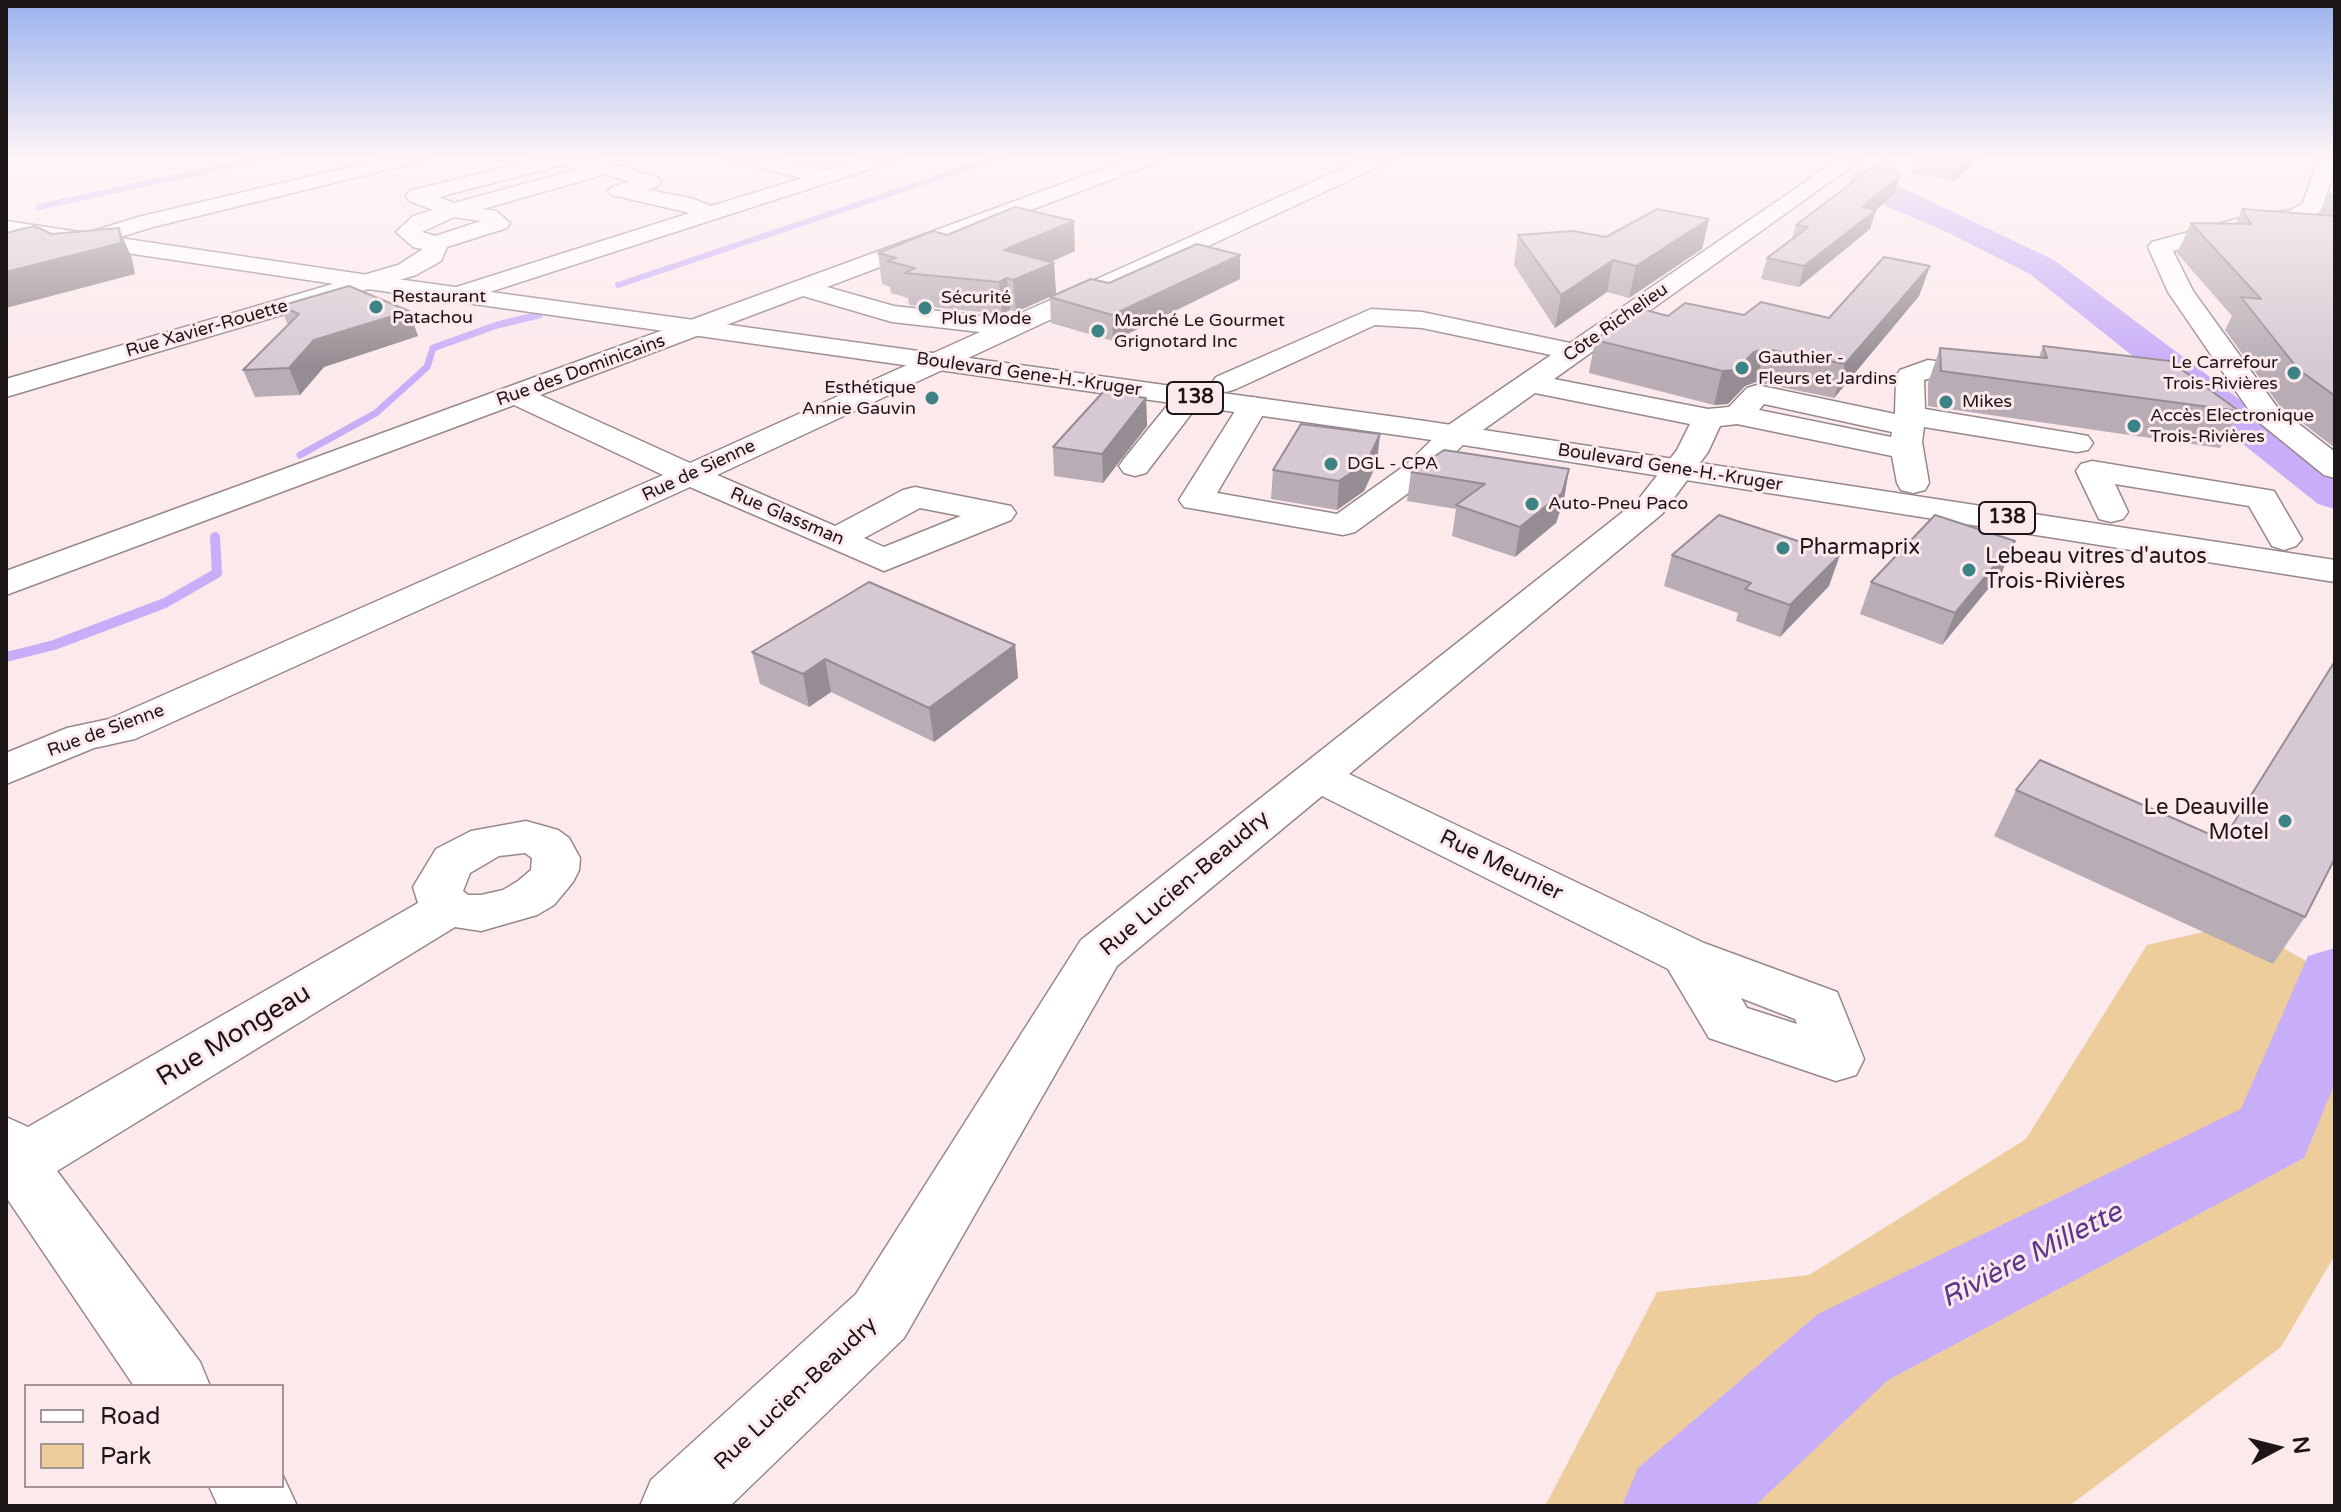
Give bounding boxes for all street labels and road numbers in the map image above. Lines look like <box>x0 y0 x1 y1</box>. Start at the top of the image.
street label: Côte Richelieu <box>1559 279 1673 367</box>
street label: Rue Xavier-Rouette <box>123 296 291 362</box>
street label: Rue des Dominicains <box>494 330 668 412</box>
street label: Boulevard Gene-H.-Kruger <box>915 348 1143 402</box>
road number: 138 <box>1167 382 1223 414</box>
street label: Rue de Sienne <box>639 435 759 507</box>
street label: Boulevard Gene-H.-Kruger <box>1556 440 1784 496</box>
street label: Rue Glassman <box>727 483 847 551</box>
road number: 138 <box>1979 502 2035 534</box>
street label: Rue de Sienne <box>45 700 167 762</box>
street label: Rue Lucien-Beaudry <box>1095 806 1275 962</box>
street label: Rue Meunier <box>1435 825 1567 907</box>
street label: Rue Mongeau <box>152 978 316 1094</box>
street label: Rue Lucien-Beaudry <box>709 1312 883 1476</box>

